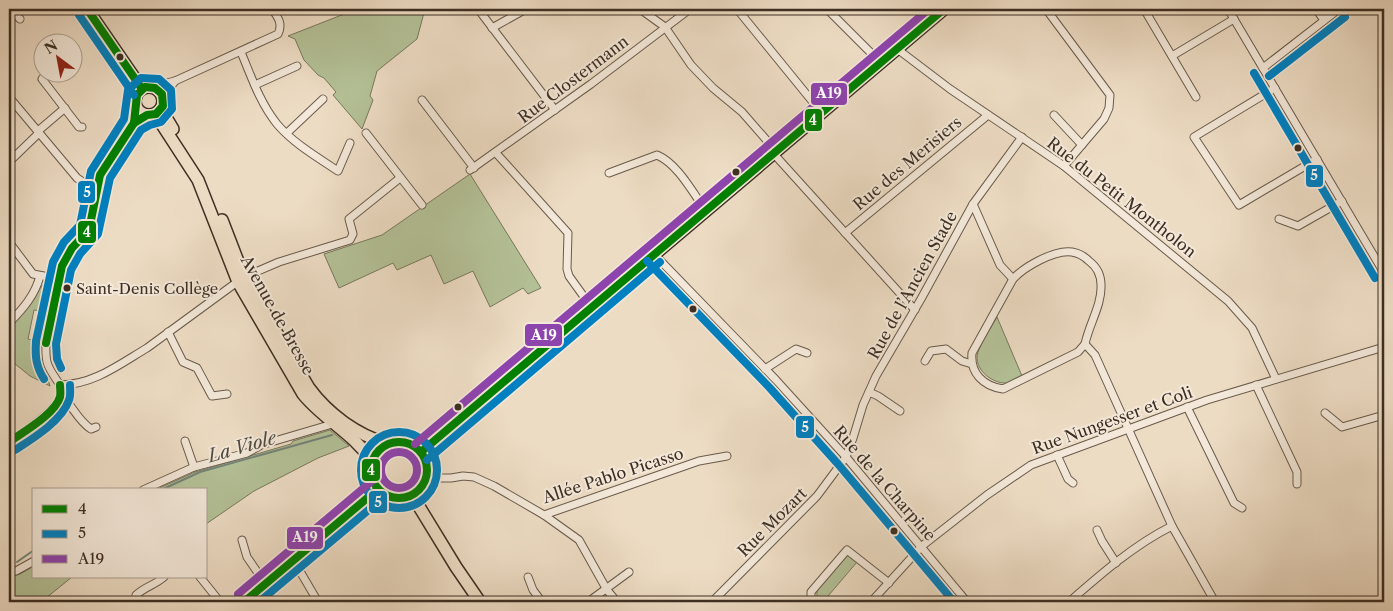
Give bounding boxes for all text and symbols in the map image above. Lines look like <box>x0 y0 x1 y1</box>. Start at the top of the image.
street label: Rue Clostermann <box>514 31 632 127</box>
north arrow <box>32 32 82 82</box>
text: N <box>41 36 61 58</box>
unlabelled marker <box>115 52 125 62</box>
line badge: A19 <box>810 82 848 106</box>
text: A19 <box>815 84 842 102</box>
line badge: 4 <box>804 108 823 132</box>
text: 4 <box>809 111 817 129</box>
street label: Rue des Merisiers <box>849 112 965 214</box>
street label: Rue du Petit Montholon <box>1043 133 1201 261</box>
unlabelled marker <box>1293 143 1303 153</box>
line badge: 5 <box>1305 164 1324 188</box>
text: 5 <box>1310 166 1318 184</box>
unlabelled marker <box>731 167 741 177</box>
line badge: 5 <box>77 180 96 204</box>
text: 5 <box>83 183 91 201</box>
street label: Rue de l’Ancien Stade <box>863 207 961 362</box>
line badge: 4 <box>77 220 97 244</box>
text: 4 <box>83 223 91 241</box>
street label: Avenue de Bresse <box>236 251 319 378</box>
place label: Saint-Denis Collège <box>76 279 218 298</box>
marker: Saint-Denis Collège <box>62 283 72 293</box>
unlabelled marker <box>688 304 698 314</box>
line badge: A19 <box>524 323 563 347</box>
text: A19 <box>530 326 557 344</box>
street label: Rue Nungesser et Coli <box>1029 382 1195 458</box>
unlabelled marker <box>453 402 463 412</box>
line badge: 5 <box>795 415 815 439</box>
text: 5 <box>801 418 809 436</box>
street label: Rue de la Charpine <box>829 421 941 545</box>
water label: La Viole <box>203 426 280 468</box>
street label: Allée Pablo Picasso <box>539 443 686 508</box>
line badge: 4 <box>361 458 381 482</box>
text: 4 <box>367 461 375 479</box>
street label: Rue Mozart <box>733 483 811 561</box>
legend <box>32 488 208 578</box>
line badge: 5 <box>368 490 388 514</box>
text: 5 <box>374 493 382 511</box>
text: 4 <box>78 499 87 518</box>
text: 5 <box>78 523 86 542</box>
line badge: A19 <box>286 526 324 550</box>
unlabelled marker <box>889 526 899 536</box>
text: A19 <box>291 528 318 546</box>
text: A19 <box>77 549 104 568</box>

